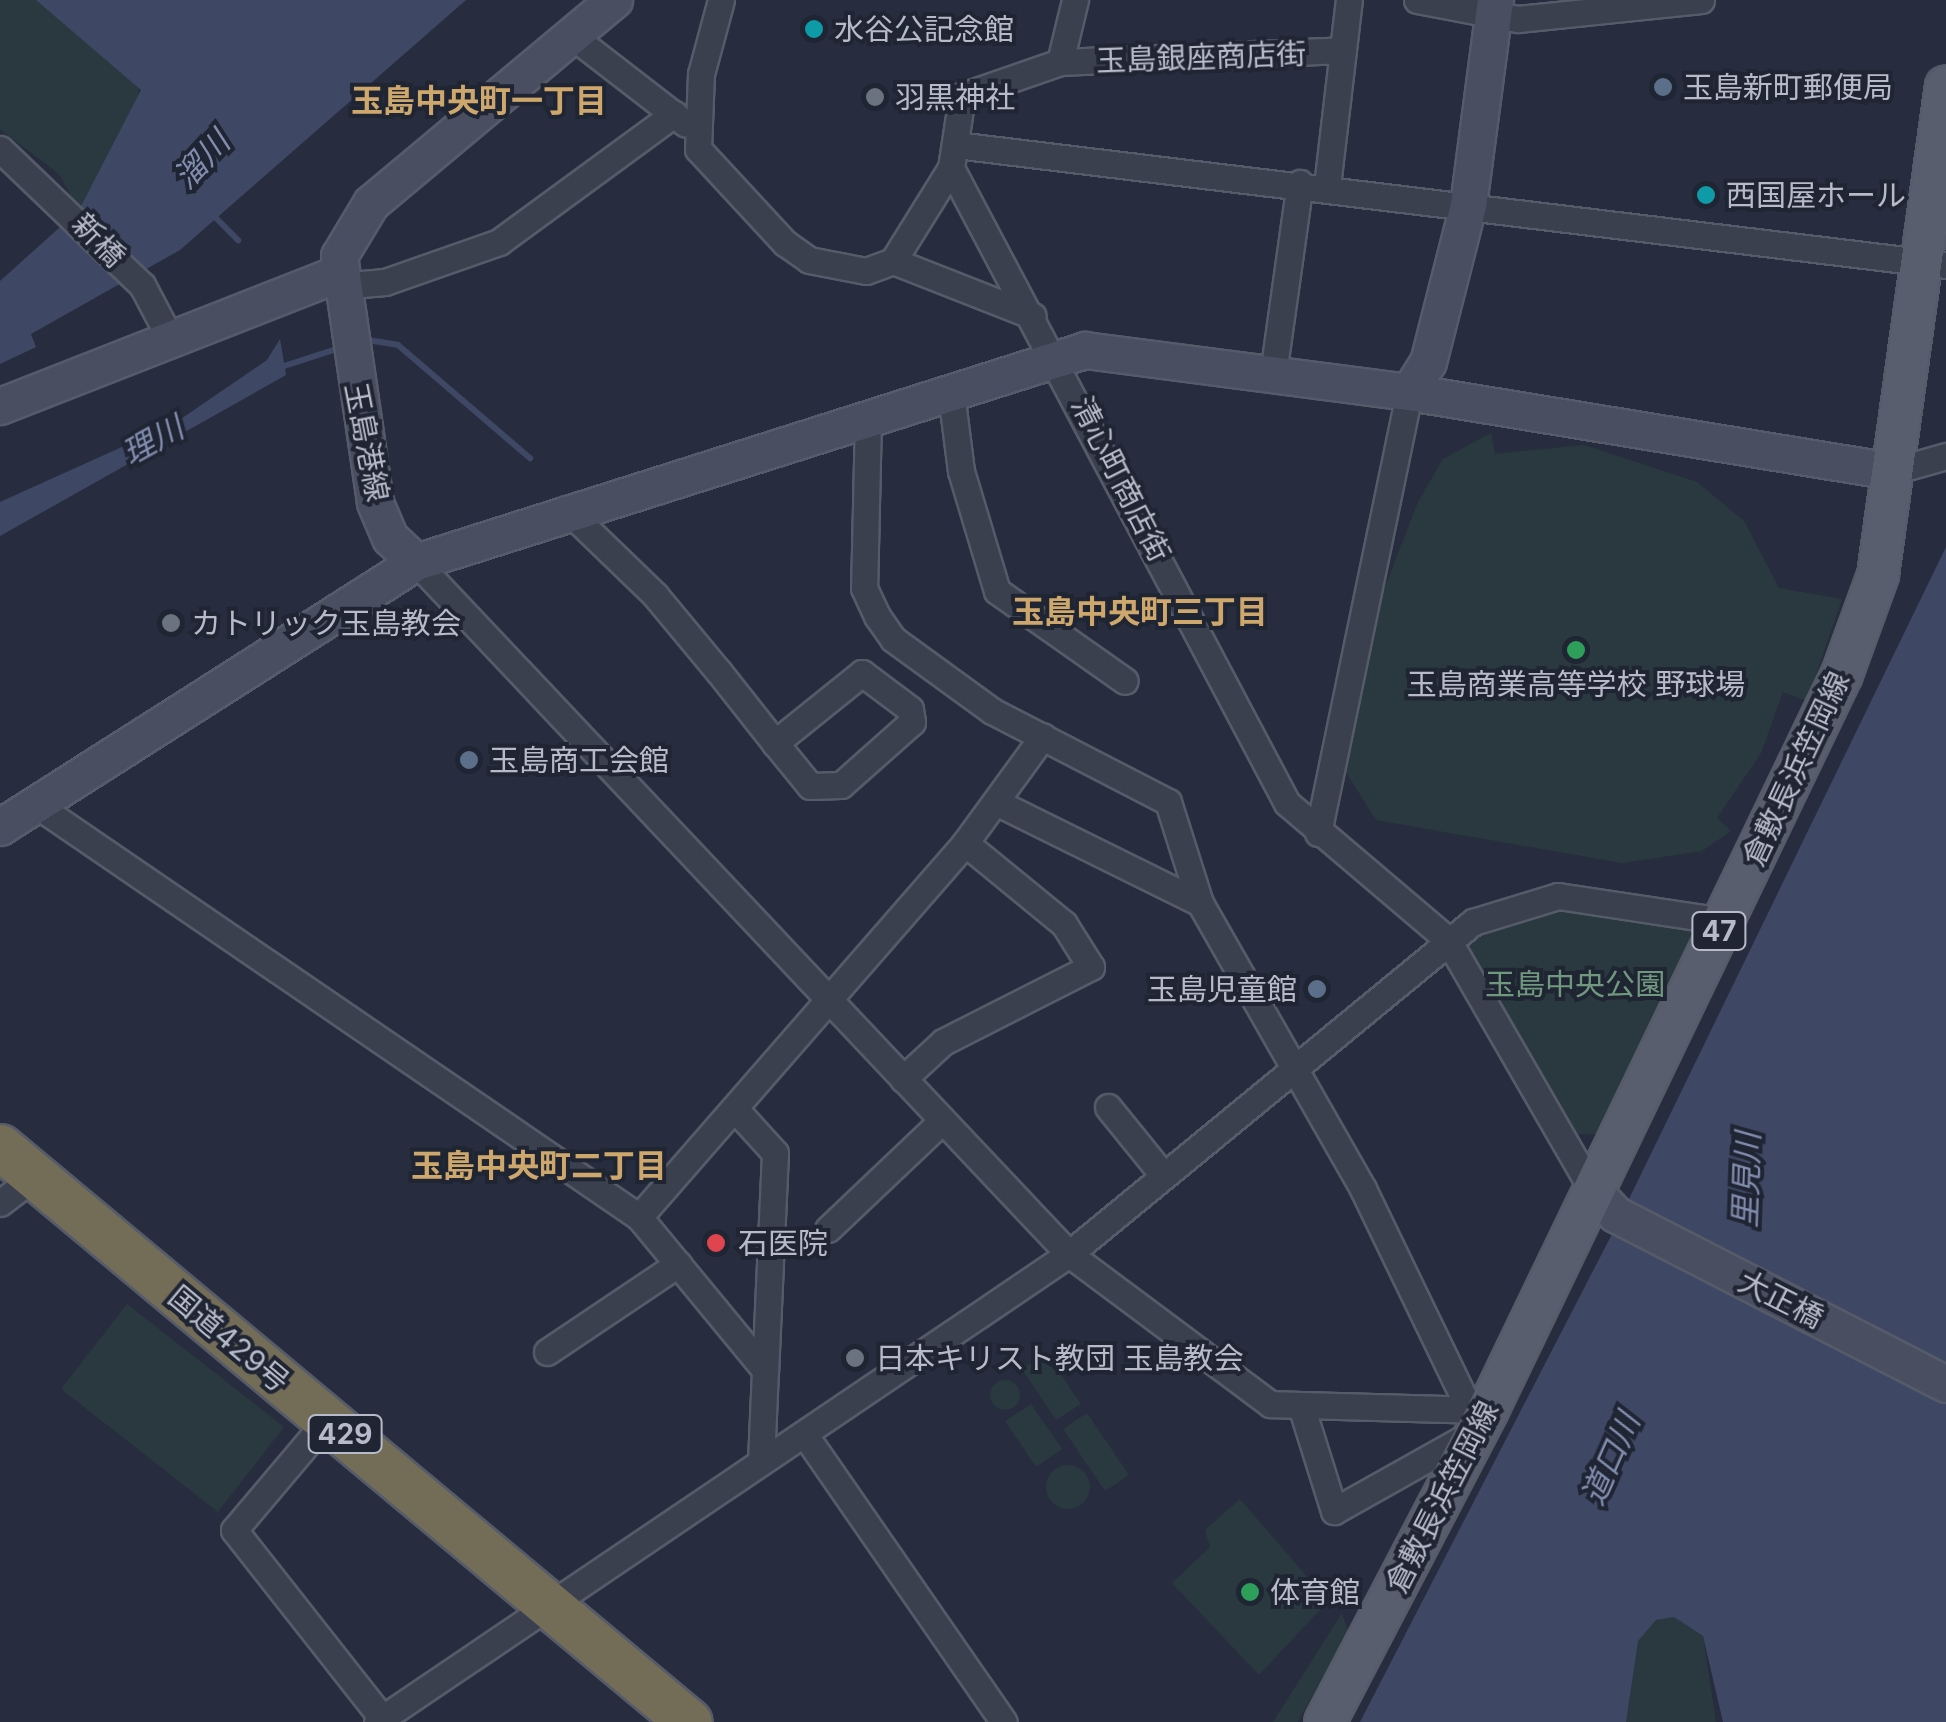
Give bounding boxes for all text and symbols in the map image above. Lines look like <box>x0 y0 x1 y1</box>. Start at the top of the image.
place label: 水谷公記念館 <box>834 11 1014 47</box>
marker: 水谷公記念館 <box>803 18 825 40</box>
street label: 玉島銀座商店街 <box>1095 35 1307 79</box>
place label: 玉島新町郵便局 <box>1683 69 1893 105</box>
marker: 玉島新町郵便局 <box>1652 76 1674 98</box>
place label: 羽黒神社 <box>895 79 1015 115</box>
district label: 玉島中央町一丁目 <box>351 82 607 120</box>
marker: 羽黒神社 <box>864 86 886 108</box>
water label: 溜川 <box>166 124 238 196</box>
place label: 西国屋ホール <box>1726 177 1906 213</box>
marker: 西国屋ホール <box>1695 184 1717 206</box>
street label: 新橋 <box>65 206 133 274</box>
street label: 玉島港線 <box>338 380 396 504</box>
street label: 清心町商店街 <box>1064 391 1178 567</box>
water label: 理川 <box>116 409 190 473</box>
district label: 玉島中央町三丁目 <box>1012 593 1268 631</box>
place label: カトリック玉島教会 <box>191 605 461 641</box>
marker: カトリック玉島教会 <box>160 612 182 634</box>
marker: 玉島商業高等学校 野球場 <box>1565 639 1587 661</box>
place label: 玉島商業高等学校 野球場 <box>1407 666 1745 702</box>
street label: 倉敷長浜笠岡線 <box>1735 666 1857 872</box>
place label: 玉島商工会館 <box>489 742 669 778</box>
marker: 玉島商工会館 <box>458 749 480 771</box>
road number: 47 <box>1689 908 1749 954</box>
park label: 玉島中央公園 <box>1485 966 1665 1002</box>
place label: 玉島児童館 <box>1147 971 1297 1007</box>
marker: 玉島児童館 <box>1306 978 1328 1000</box>
water label: 里見川 <box>1726 1131 1768 1229</box>
district label: 玉島中央町二丁目 <box>411 1147 667 1185</box>
place label: 石医院 <box>738 1225 828 1261</box>
marker: 石医院 <box>703 1230 729 1256</box>
street label: 大正橋 <box>1733 1263 1829 1335</box>
street label: 国道429号 <box>161 1278 297 1400</box>
place label: 日本キリスト教団 玉島教会 <box>875 1340 1243 1376</box>
marker: 日本キリスト教団 玉島教会 <box>844 1347 866 1369</box>
street label: 倉敷長浜笠岡線 <box>1378 1395 1506 1599</box>
water label: 道口川 <box>1574 1407 1648 1511</box>
road number: 429 <box>308 1411 382 1457</box>
place label: 体育館 <box>1270 1574 1360 1610</box>
marker: 体育館 <box>1239 1581 1261 1603</box>

